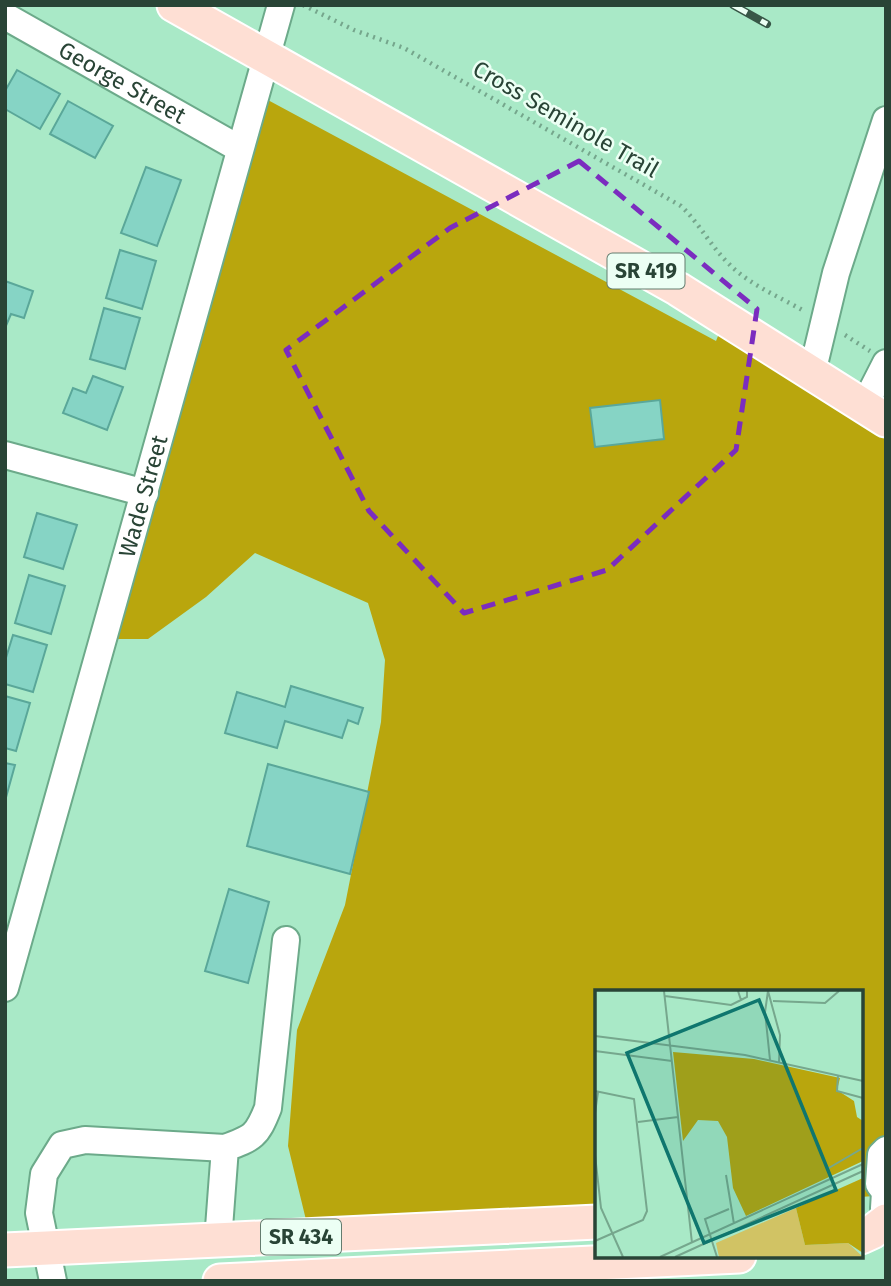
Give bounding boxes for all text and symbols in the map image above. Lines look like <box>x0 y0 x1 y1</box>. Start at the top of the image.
street label: George Street <box>54 35 192 130</box>
street label: Cross Seminole Trail <box>468 54 664 184</box>
road number: SR 419 <box>608 254 684 288</box>
street label: Wade Street <box>113 431 174 560</box>
inset map <box>595 990 863 1258</box>
road number: SR 434 <box>261 1220 341 1254</box>

